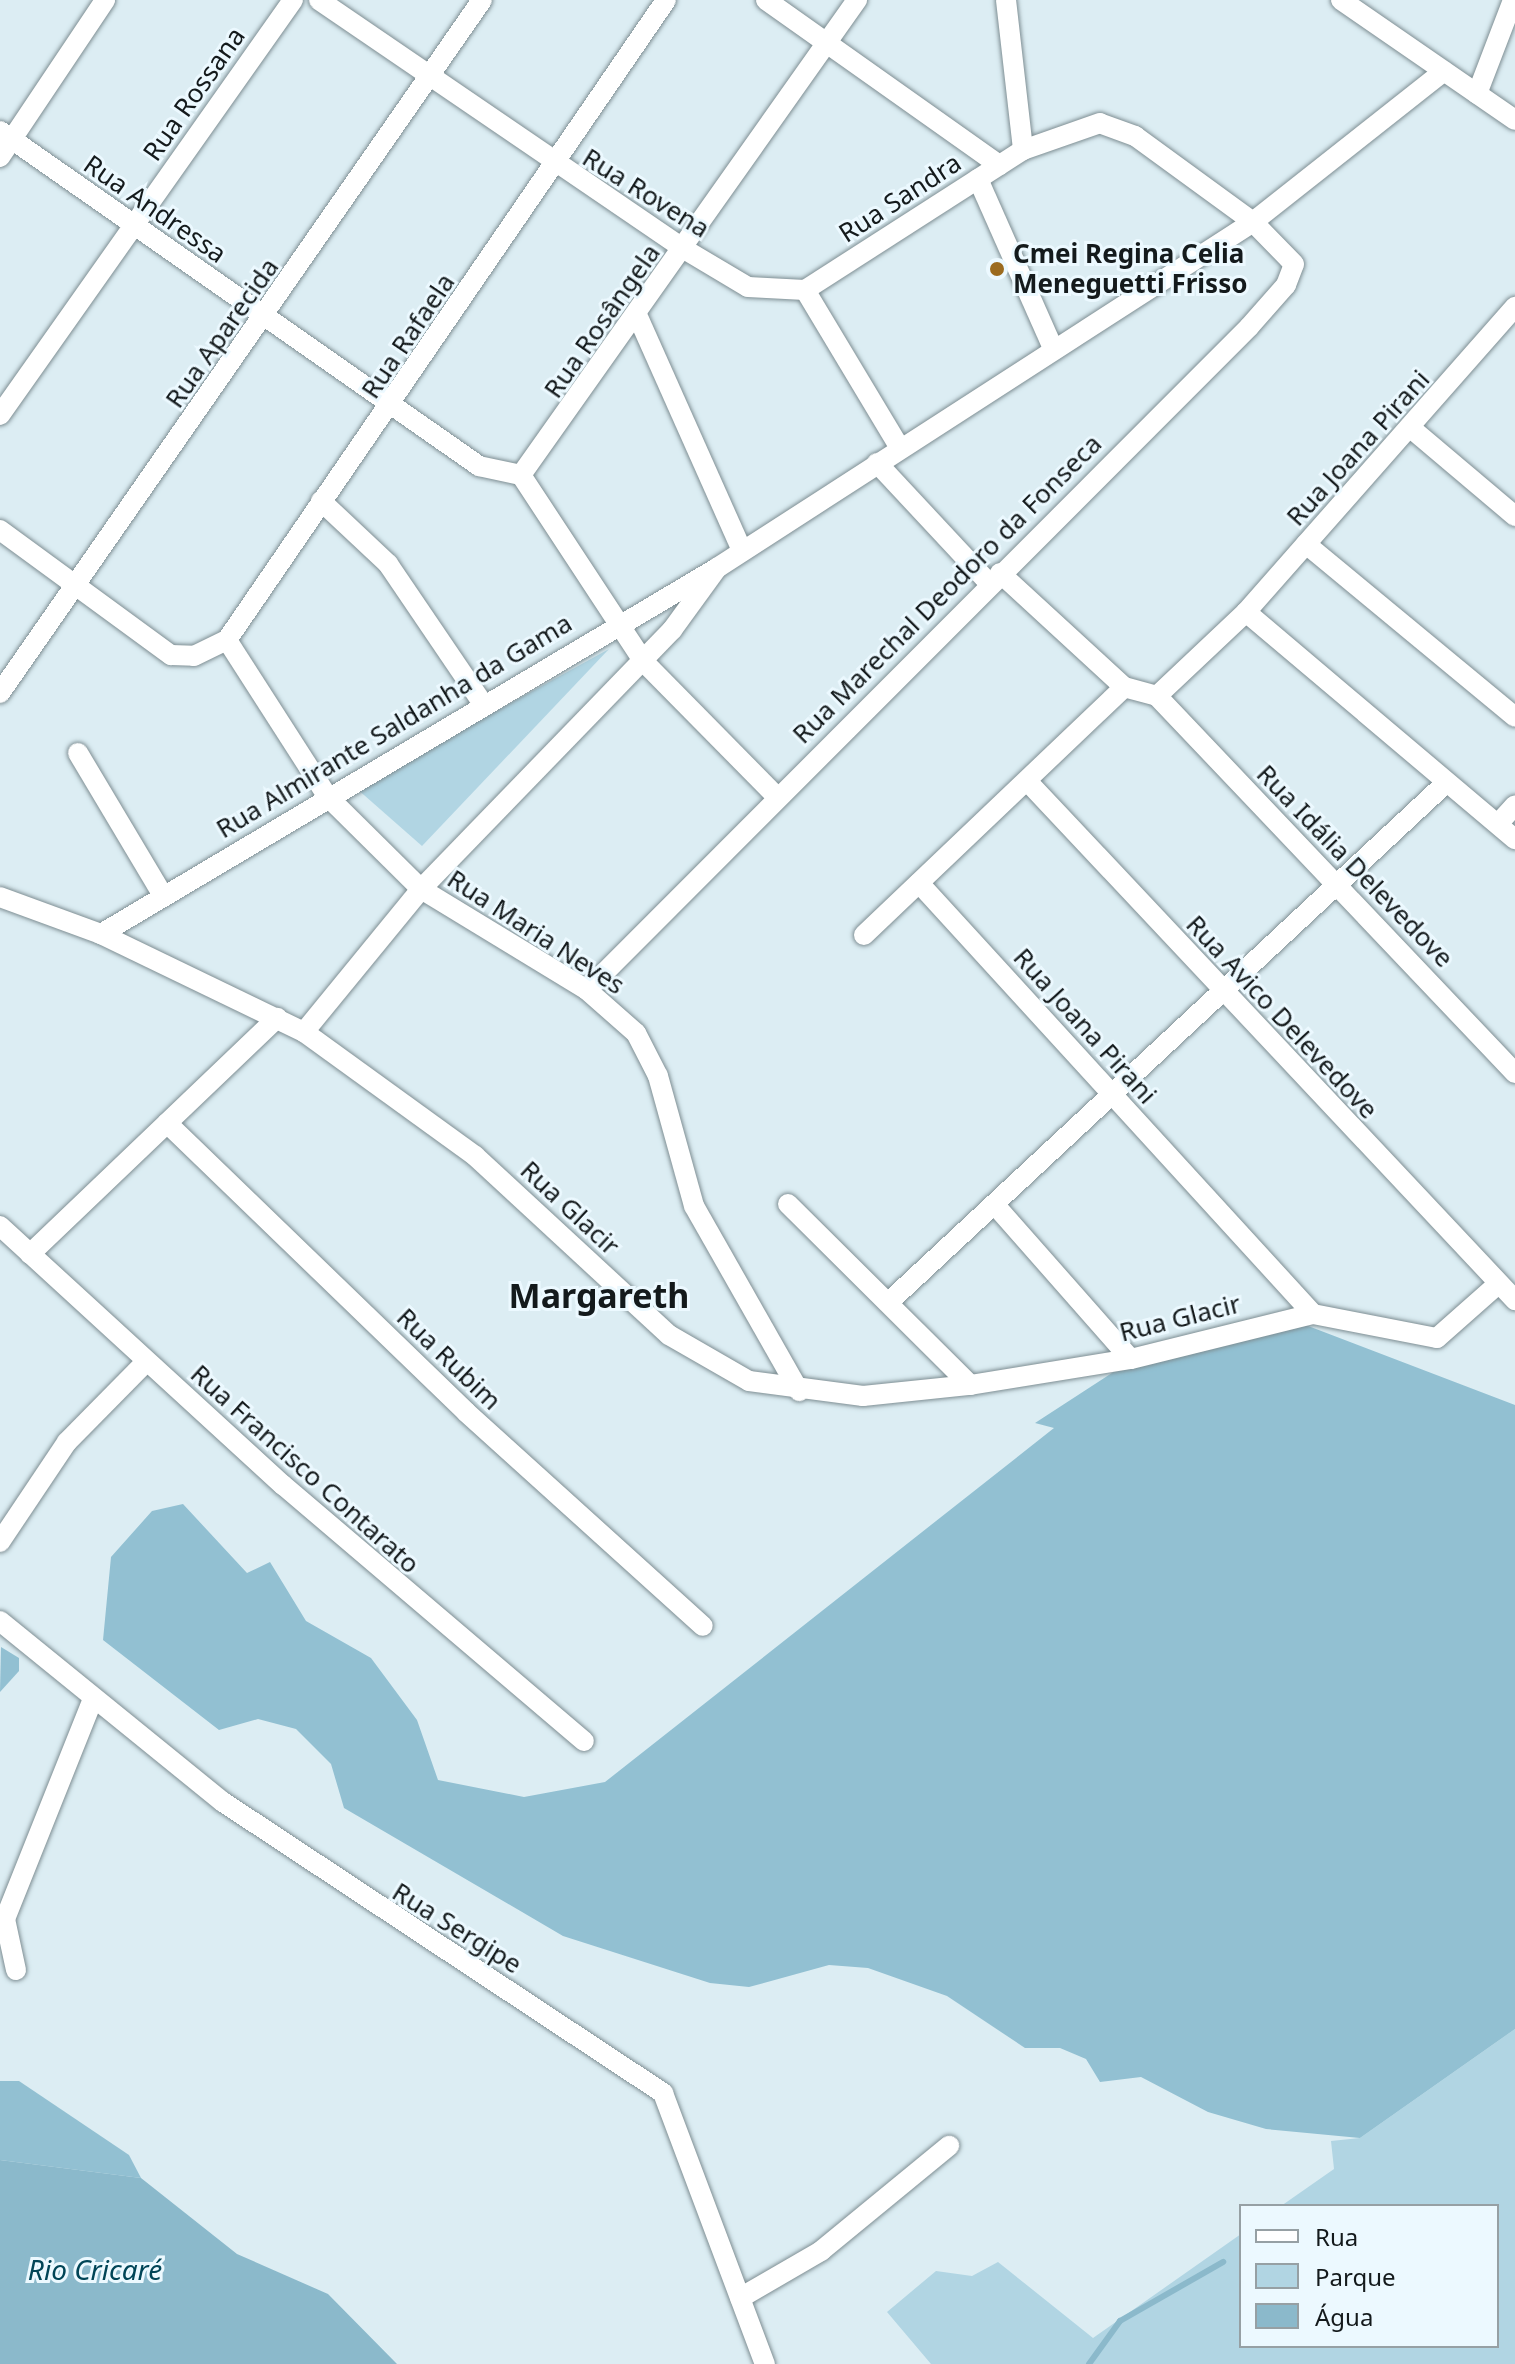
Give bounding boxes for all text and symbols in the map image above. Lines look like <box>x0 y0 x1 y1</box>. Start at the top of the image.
street label: Rua Rossana <box>137 21 251 167</box>
street label: Rua Rovena <box>577 142 715 244</box>
street label: Rua Sandra <box>833 147 967 249</box>
street label: Rua Andressa <box>78 148 232 270</box>
street label: Rua Rosângela <box>537 238 667 404</box>
place label: Cmei Regina Celia Meneguetti Frisso <box>1013 238 1247 300</box>
street label: Rua Aparecida <box>159 252 285 414</box>
marker: Cmei Regina Celia Meneguetti Frisso <box>988 260 1006 278</box>
street label: Rua Rafaela <box>355 268 461 404</box>
street label: Rua Joana Pirani <box>1280 364 1436 532</box>
street label: Rua Marechal Deodoro da Fonseca <box>786 428 1108 750</box>
street label: Rua Almirante Saldanha da Gama <box>211 607 577 845</box>
street label: Rua Idália Delevedove <box>1250 758 1460 974</box>
street label: Rua Maria Neves <box>442 863 630 1001</box>
street label: Rua Avico Delevedove <box>1180 909 1384 1125</box>
street label: Rua Joana Pirani <box>1007 942 1163 1110</box>
street label: Rua Glacir <box>514 1154 626 1262</box>
district label: Margareth <box>509 1276 689 1316</box>
street label: Rua Glacir <box>1116 1288 1244 1348</box>
street label: Rua Rubim <box>390 1302 508 1416</box>
street label: Rua Francisco Contarato <box>184 1358 426 1580</box>
street label: Rua Sergipe <box>387 1876 527 1980</box>
legend <box>1239 2204 1499 2348</box>
text: Rua <box>1315 2220 1358 2253</box>
water label: Rio Cricaré <box>28 2252 162 2286</box>
text: Parque <box>1315 2260 1396 2293</box>
text: Água <box>1315 2300 1373 2333</box>

